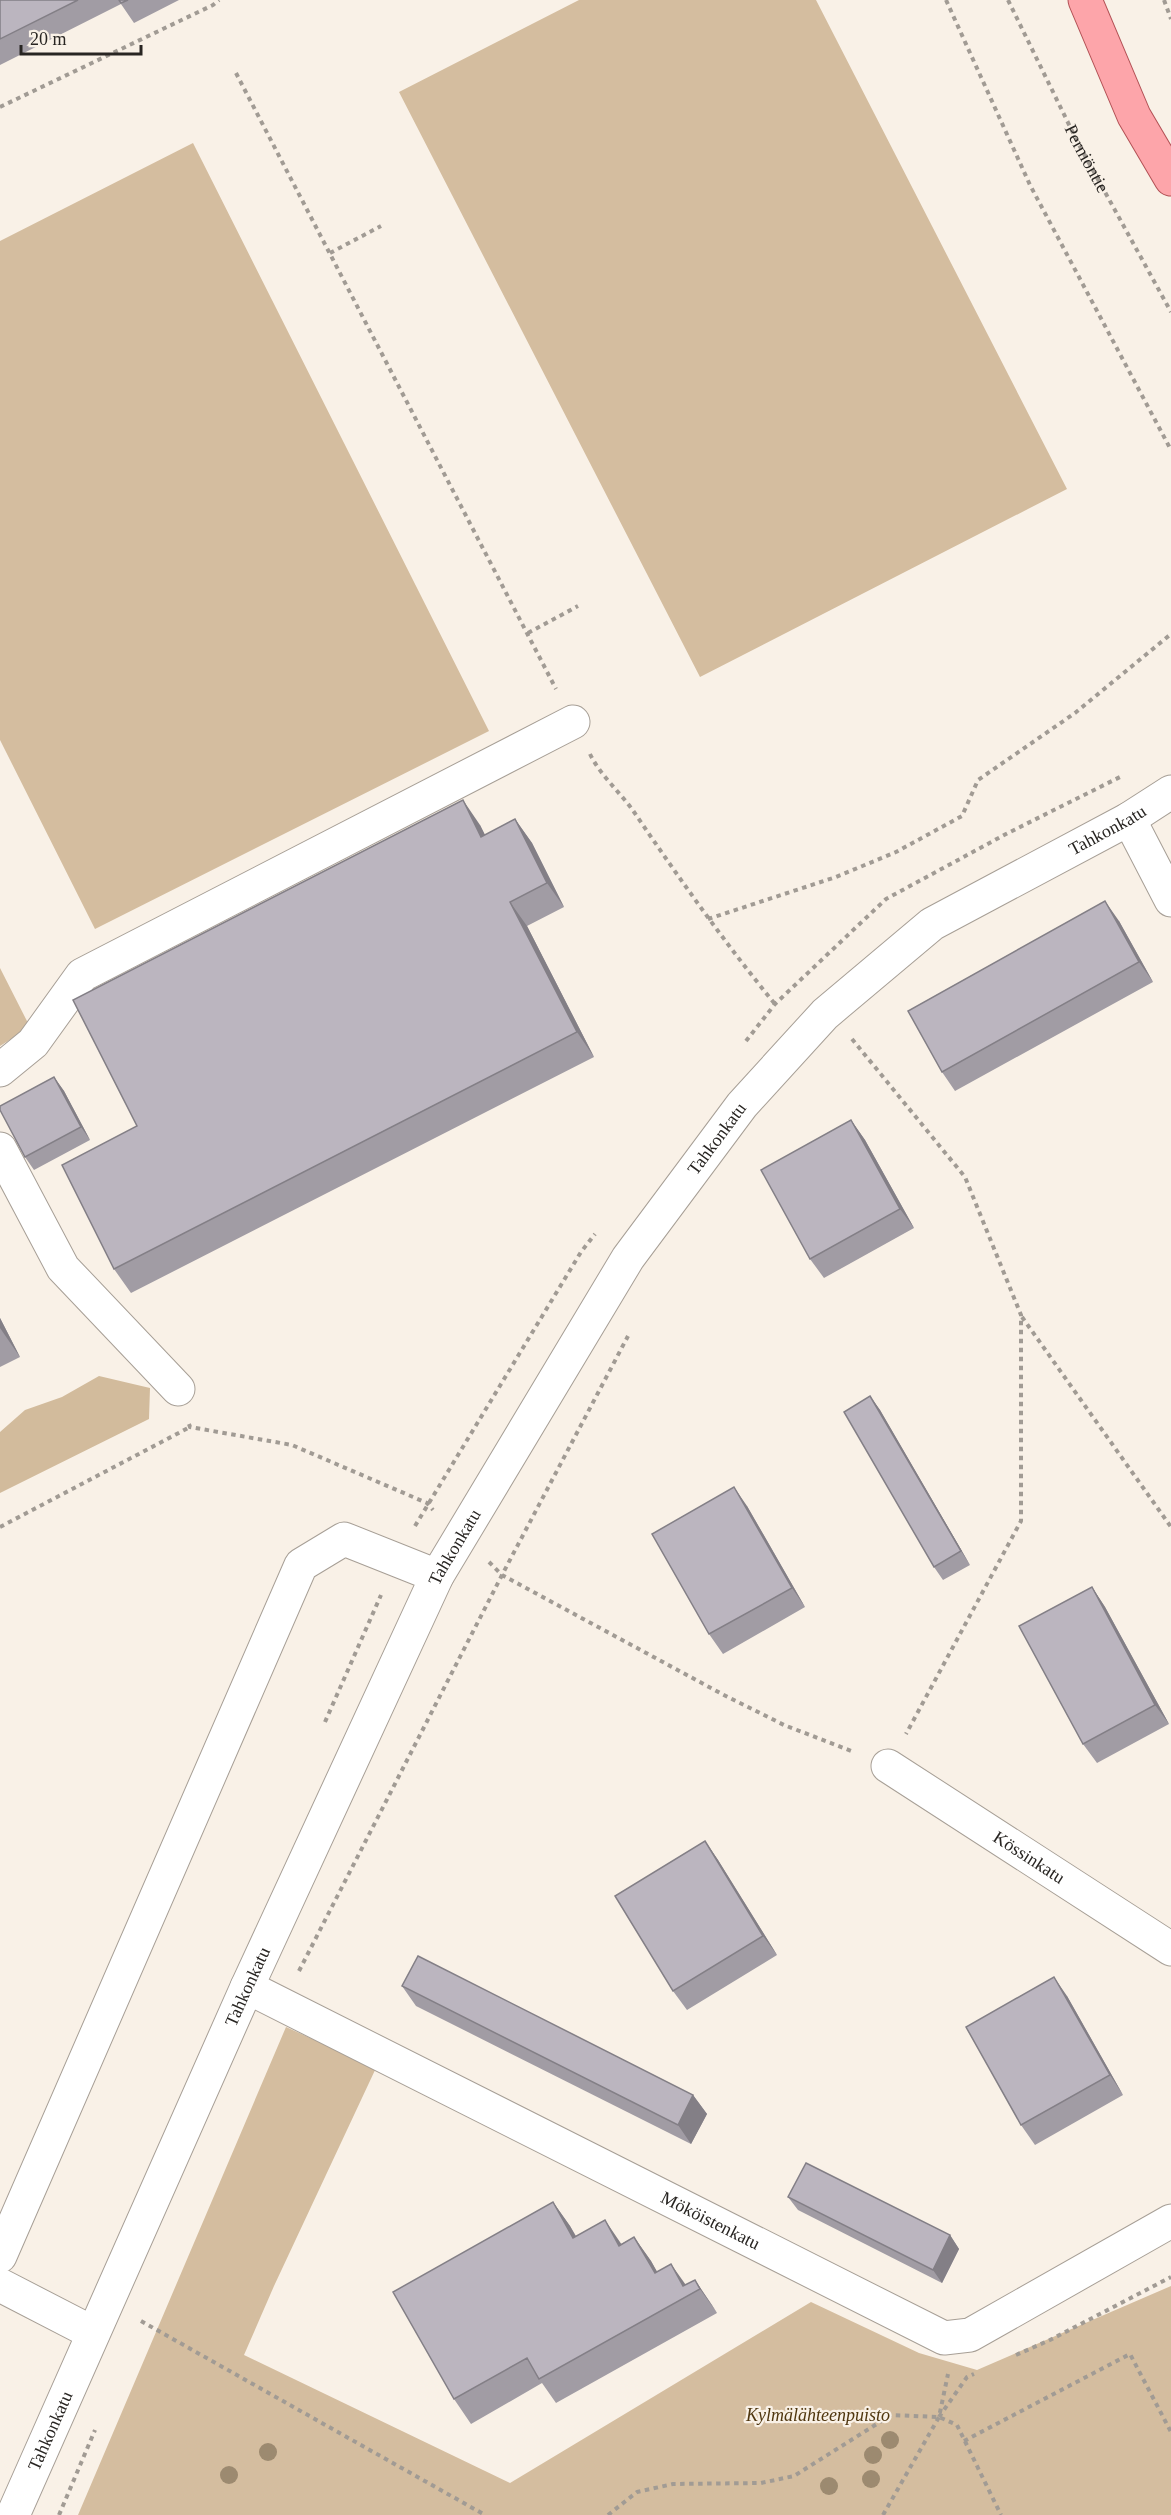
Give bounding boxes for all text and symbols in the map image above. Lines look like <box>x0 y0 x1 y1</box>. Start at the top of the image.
scale bar <box>21 18 141 56</box>
text: 20 m <box>30 29 67 49</box>
street label: Perniöntie <box>1061 121 1113 196</box>
street label: Tahkonkatu <box>1065 801 1150 859</box>
street label: Tahkonkatu <box>684 1099 750 1179</box>
street label: Tahkonkatu <box>424 1506 485 1588</box>
street label: Kössinkatu <box>990 1827 1069 1888</box>
street label: Tahkonkatu <box>221 1944 274 2029</box>
street label: Mököistenkatu <box>658 2187 763 2254</box>
street label: Tahkonkatu <box>24 2388 77 2474</box>
park label: Kylmälähteenpuisto <box>745 2405 890 2425</box>

